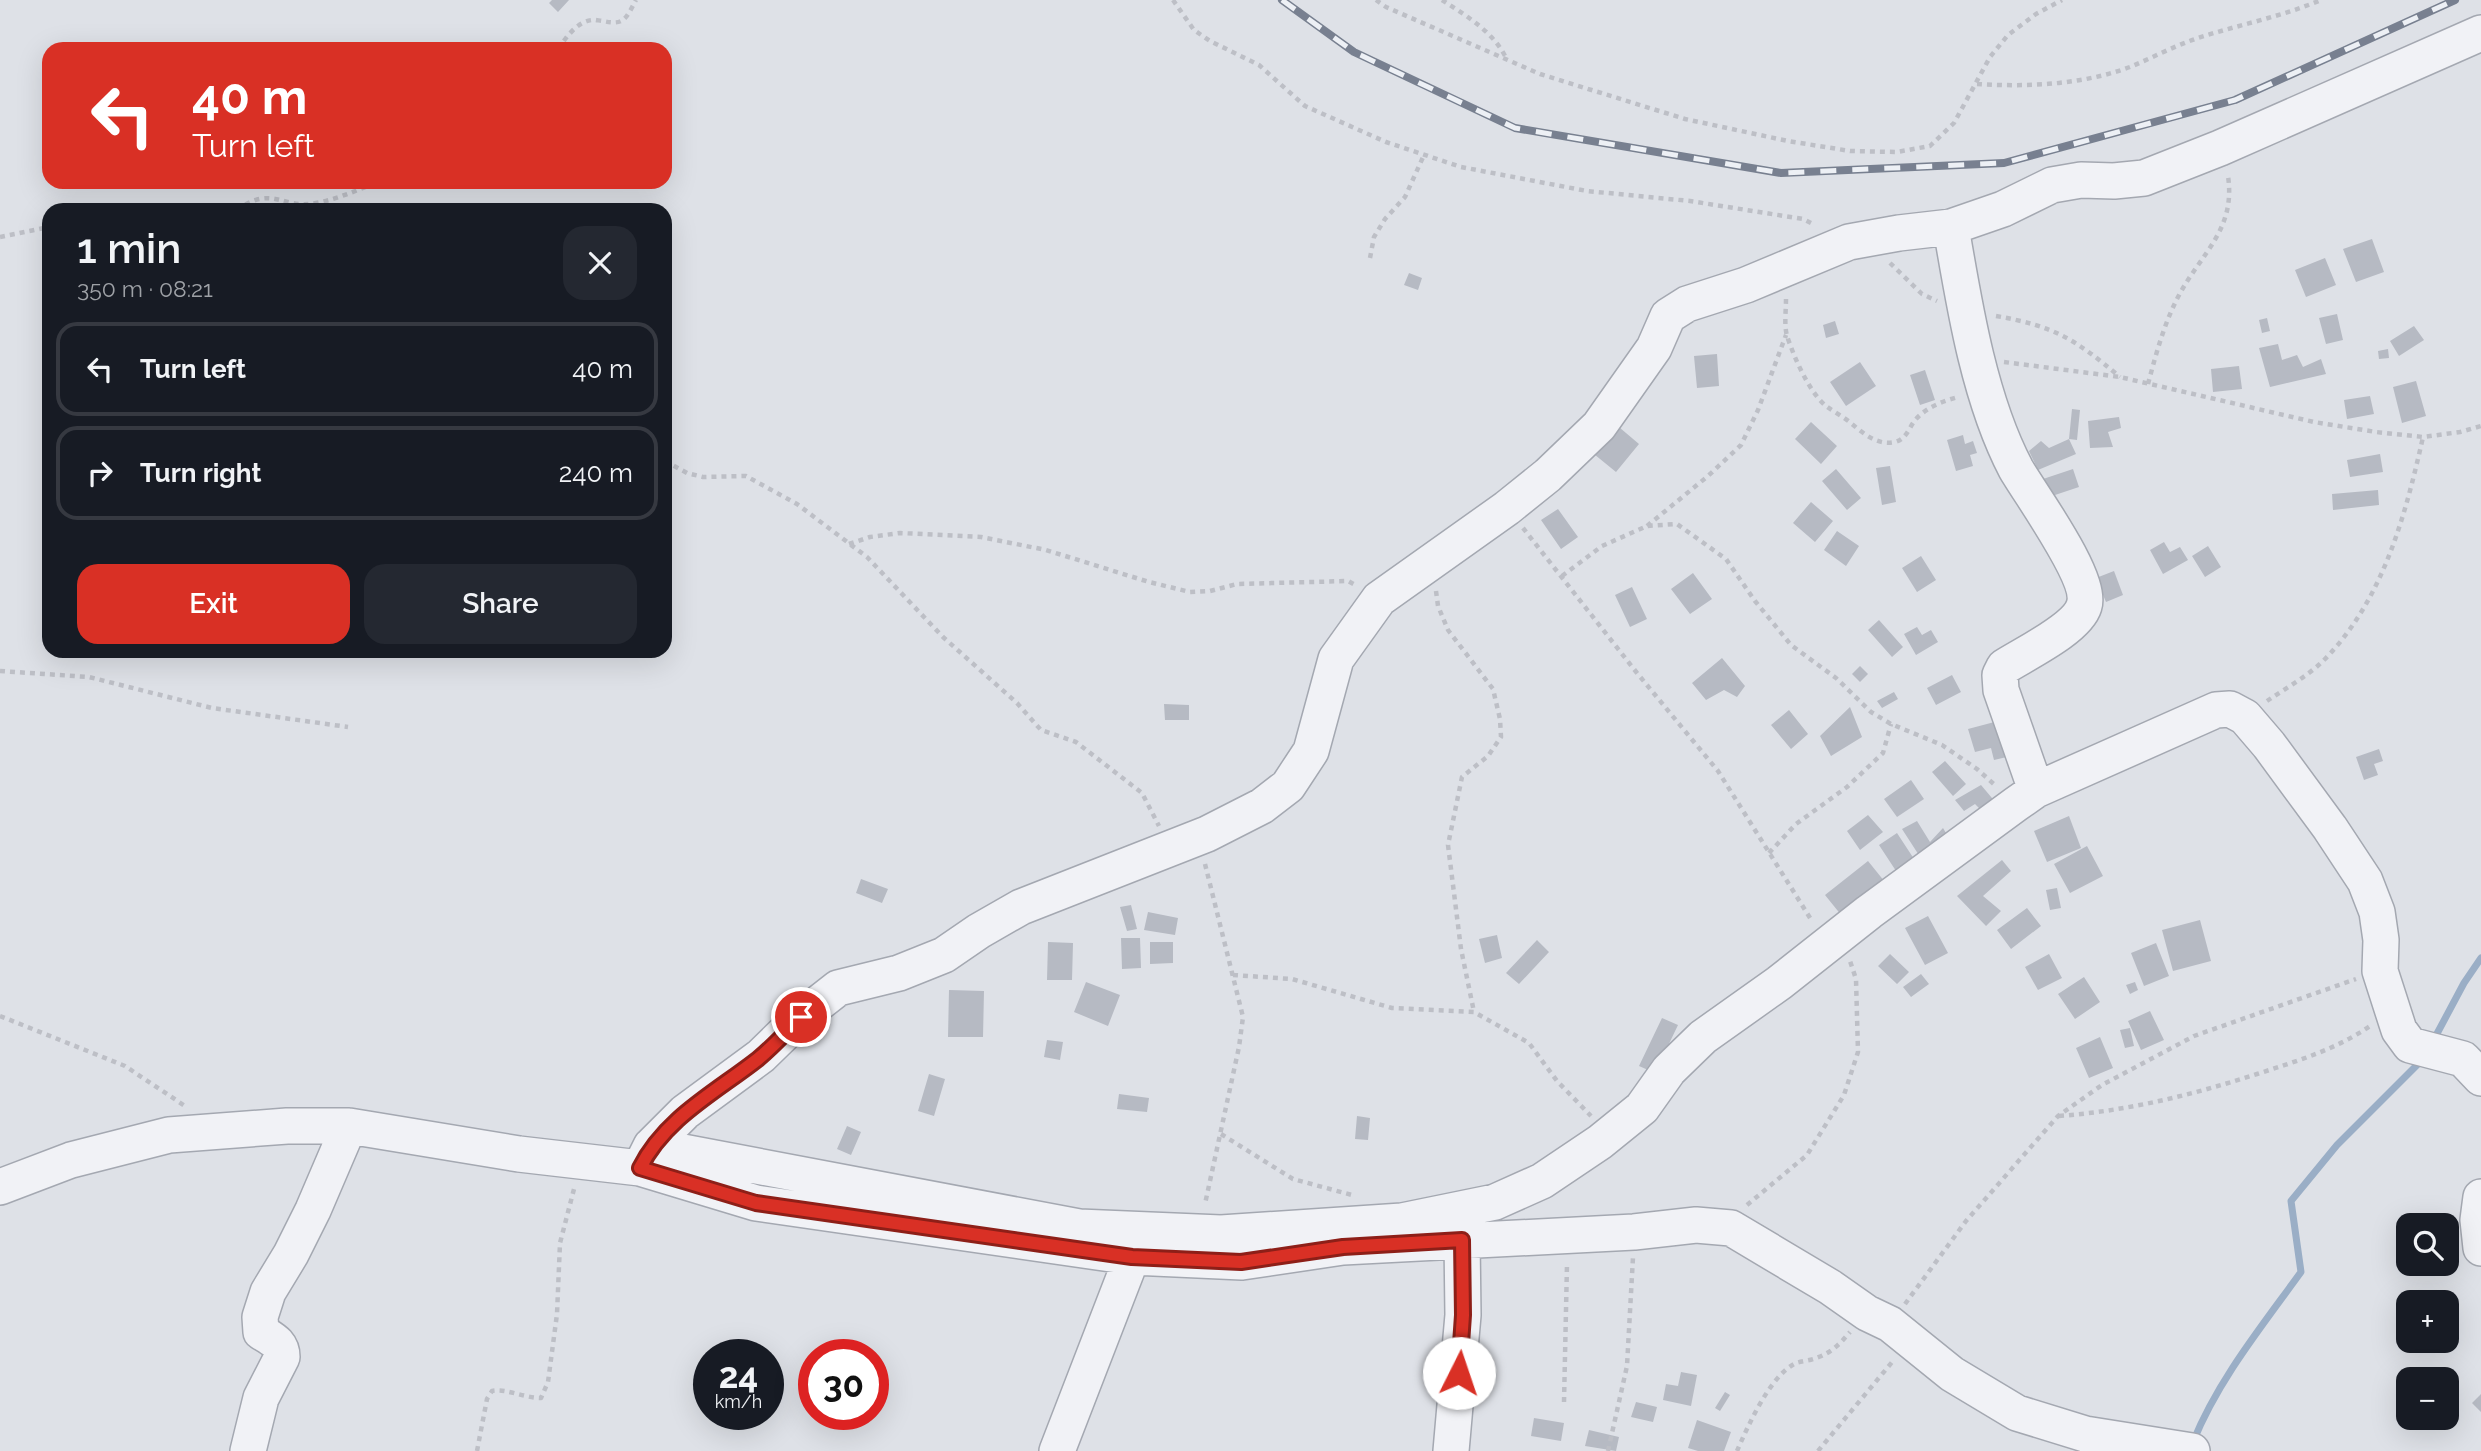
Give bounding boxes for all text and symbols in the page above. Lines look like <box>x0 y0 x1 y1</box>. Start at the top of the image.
text: 40 m <box>192 68 307 125</box>
icon: left <box>77 70 168 161</box>
text: Turn left <box>192 127 314 164</box>
text: 1 min <box>77 224 181 273</box>
button: close <box>563 226 637 300</box>
text: 350 m · 08:21 <box>77 275 213 302</box>
icon: left <box>81 350 119 388</box>
text: Turn left <box>140 354 246 384</box>
text: 40 m <box>572 354 633 384</box>
icon: right <box>81 454 119 492</box>
text: Turn right <box>140 458 261 488</box>
text: 240 m <box>559 458 633 488</box>
button: Exit <box>77 564 350 644</box>
button: Share <box>364 564 637 644</box>
pin <box>771 987 831 1047</box>
icon: arrive <box>782 998 820 1036</box>
map controls <box>2396 1213 2459 1430</box>
button: search <box>2396 1213 2459 1276</box>
button: + <box>2396 1290 2459 1353</box>
position arrow <box>1422 1336 1496 1410</box>
speed limit sign: 30 <box>798 1339 889 1430</box>
text: 24 <box>719 1355 758 1396</box>
button: − <box>2396 1367 2459 1430</box>
text: km/h <box>715 1391 762 1412</box>

